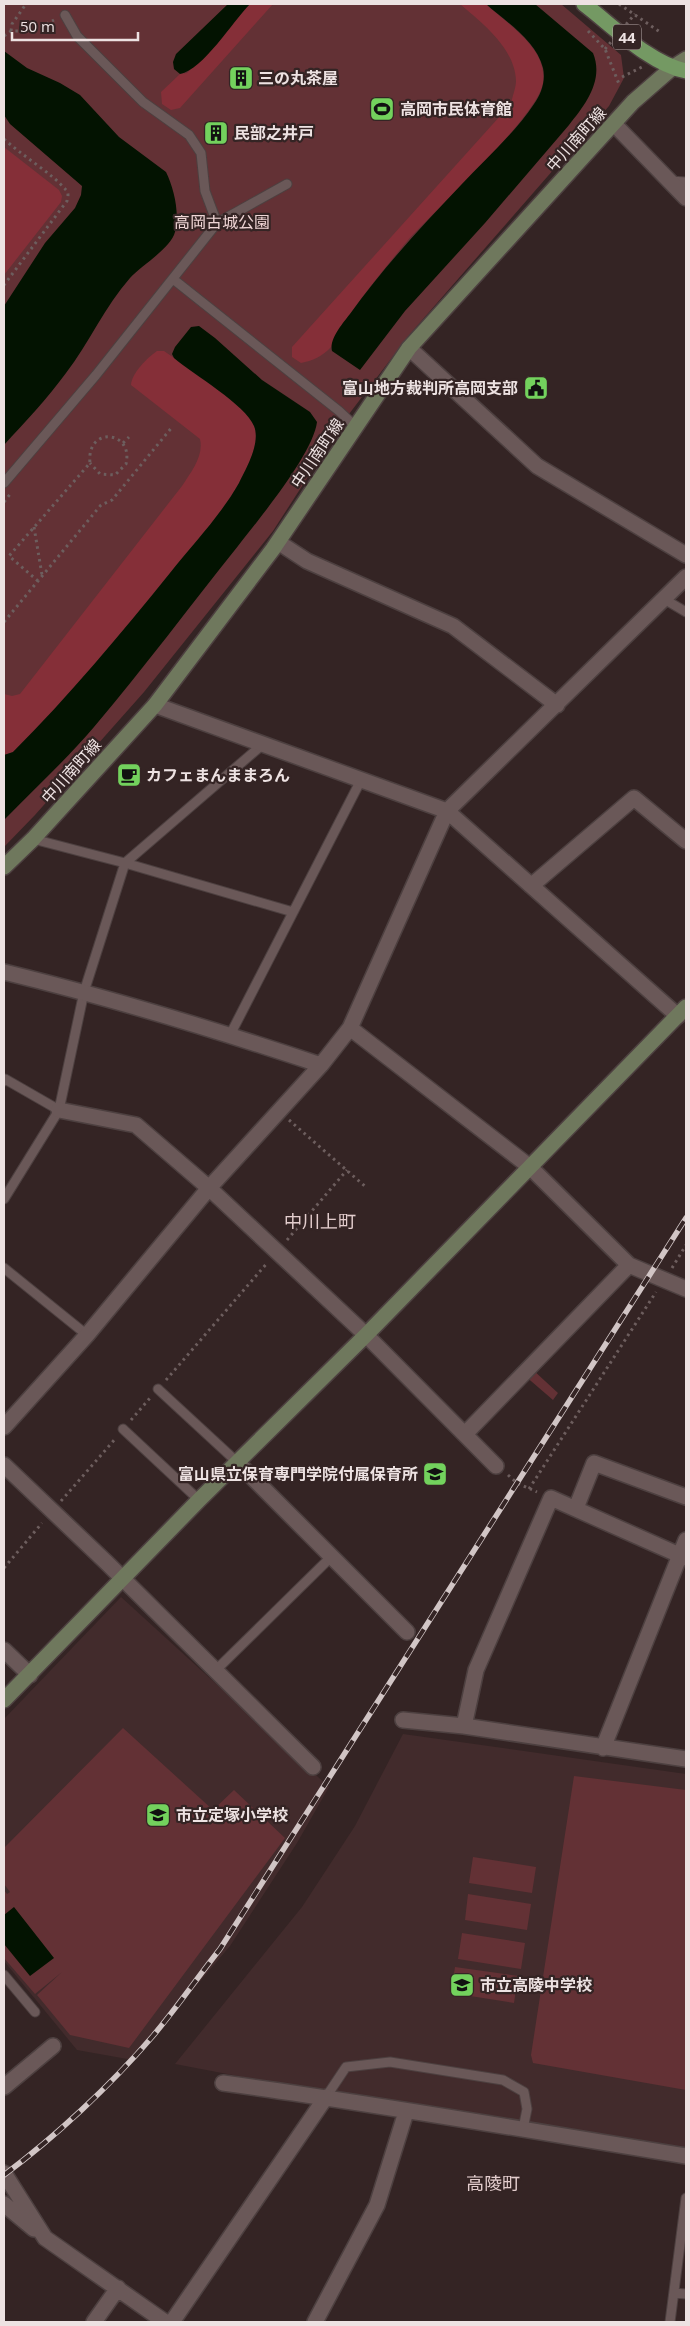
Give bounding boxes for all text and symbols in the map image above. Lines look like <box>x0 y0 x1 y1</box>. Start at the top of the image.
scale bar <box>12 10 139 42</box>
text: 50 m <box>20 16 55 36</box>
road number: 44 <box>613 24 641 50</box>
building icon: 三の丸茶屋 <box>228 65 254 91</box>
place label: 三の丸茶屋 <box>258 67 338 89</box>
sports icon: 高岡市民体育館 <box>369 96 395 122</box>
place label: 高岡市民体育館 <box>400 98 512 120</box>
street label: 中川南町線 <box>541 102 611 176</box>
building icon: 民部之井戸 <box>203 120 229 146</box>
place label: 民部之井戸 <box>234 122 314 144</box>
park label: 高岡古城公園 <box>174 211 270 233</box>
public building icon: 富山地方裁判所高岡支部 <box>523 375 549 401</box>
place label: 富山地方裁判所高岡支部 <box>342 377 518 399</box>
street label: 中川南町線 <box>286 414 348 492</box>
street label: 中川南町線 <box>36 734 106 808</box>
cafe icon: カフェまんままろん <box>116 762 142 788</box>
place label: カフェまんままろん <box>146 764 290 786</box>
district label: 中川上町 <box>284 1209 356 1233</box>
school or university icon: 富山県立保育専門学院付属保育所 <box>422 1461 448 1487</box>
place label: 富山県立保育専門学院付属保育所 <box>178 1463 418 1485</box>
school or university icon: 市立定塚小学校 <box>145 1802 171 1828</box>
place label: 市立定塚小学校 <box>176 1804 288 1826</box>
school or university icon: 市立高陵中学校 <box>449 1972 475 1998</box>
place label: 市立高陵中学校 <box>480 1974 592 1996</box>
district label: 高陵町 <box>466 2171 520 2195</box>

